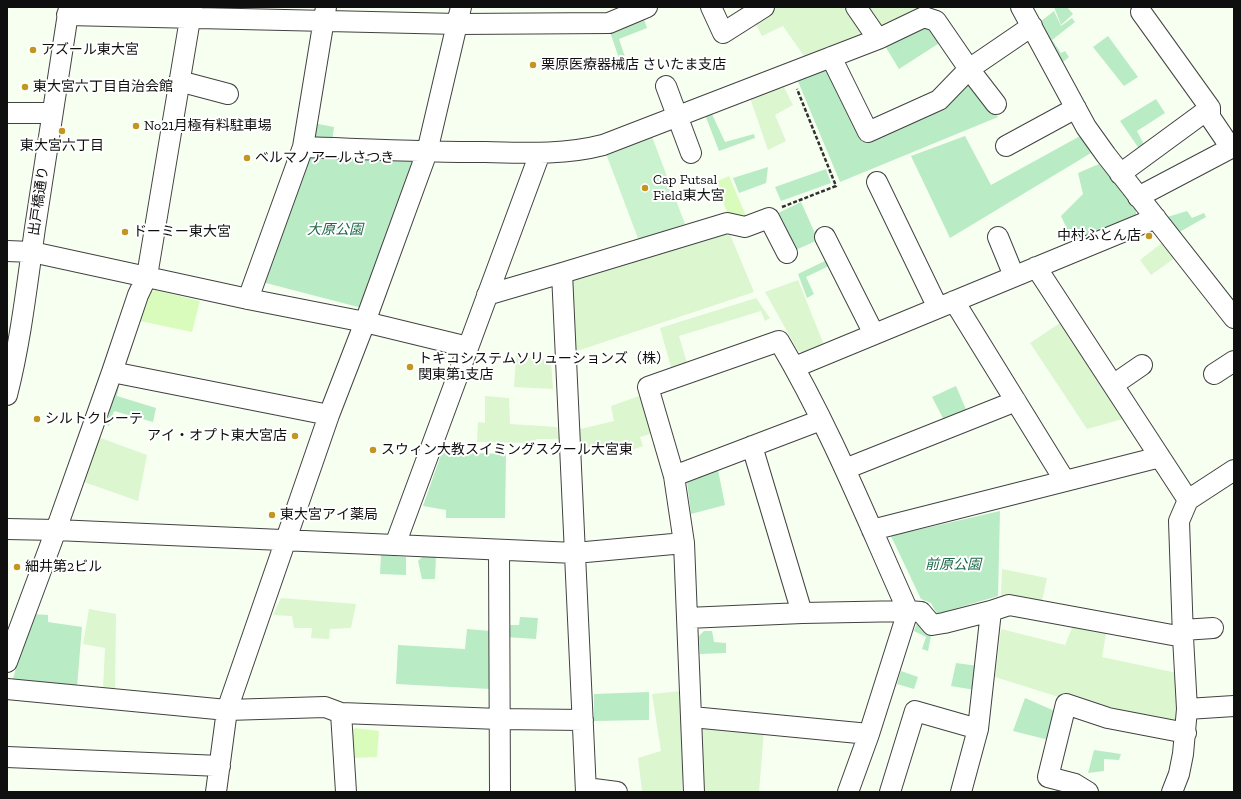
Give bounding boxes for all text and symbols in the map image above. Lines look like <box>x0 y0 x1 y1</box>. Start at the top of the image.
place label: アズール東大宮 <box>41 42 139 58</box>
marker: アズール東大宮 <box>28 45 38 55</box>
place label: 栗原医療器械店 さいたま支店 <box>541 57 726 73</box>
marker: 栗原医療器械店 さいたま支店 <box>528 60 538 70</box>
place label: 東大宮六丁目自治会館 <box>33 79 173 95</box>
marker: 東大宮六丁目自治会館 <box>20 82 30 92</box>
place label: No21月極有料駐車場 <box>144 118 272 134</box>
marker: No21月極有料駐車場 <box>131 121 141 131</box>
marker: 東大宮六丁目 <box>57 126 67 136</box>
place label: 東大宮六丁目 <box>20 138 104 154</box>
place label: ベルマノアールさつき <box>255 150 394 166</box>
marker: ベルマノアールさつき <box>242 153 252 163</box>
street label: 出戸橋通り <box>26 165 52 237</box>
place label: Cap Futsal Field東大宮 <box>653 172 725 204</box>
marker: Cap Futsal Field東大宮 <box>640 183 650 193</box>
park label: 大原公園 <box>307 222 363 238</box>
place label: ドーミー東大宮 <box>133 224 231 240</box>
marker: ドーミー東大宮 <box>120 227 130 237</box>
place label: 中村ふとん店 <box>1057 228 1141 244</box>
marker: 中村ふとん店 <box>1144 231 1154 241</box>
place label: トキコシステムソリューションズ（株） 関東第1支店 <box>418 351 670 384</box>
marker: トキコシステムソリューションズ（株） 関東第1支店 <box>405 362 415 372</box>
place label: シルトクレーテ <box>45 411 143 427</box>
marker: シルトクレーテ <box>32 414 42 424</box>
place label: アイ・オプト東大宮店 <box>147 428 287 444</box>
marker: アイ・オプト東大宮店 <box>290 431 300 441</box>
place label: スウィン大教スイミングスクール大宮東 <box>381 442 633 458</box>
marker: スウィン大教スイミングスクール大宮東 <box>368 445 378 455</box>
place label: 東大宮アイ薬局 <box>280 507 378 523</box>
marker: 東大宮アイ薬局 <box>267 510 277 520</box>
park label: 前原公園 <box>925 557 981 573</box>
place label: 細井第2ビル <box>25 559 102 575</box>
marker: 細井第2ビル <box>12 562 22 572</box>

